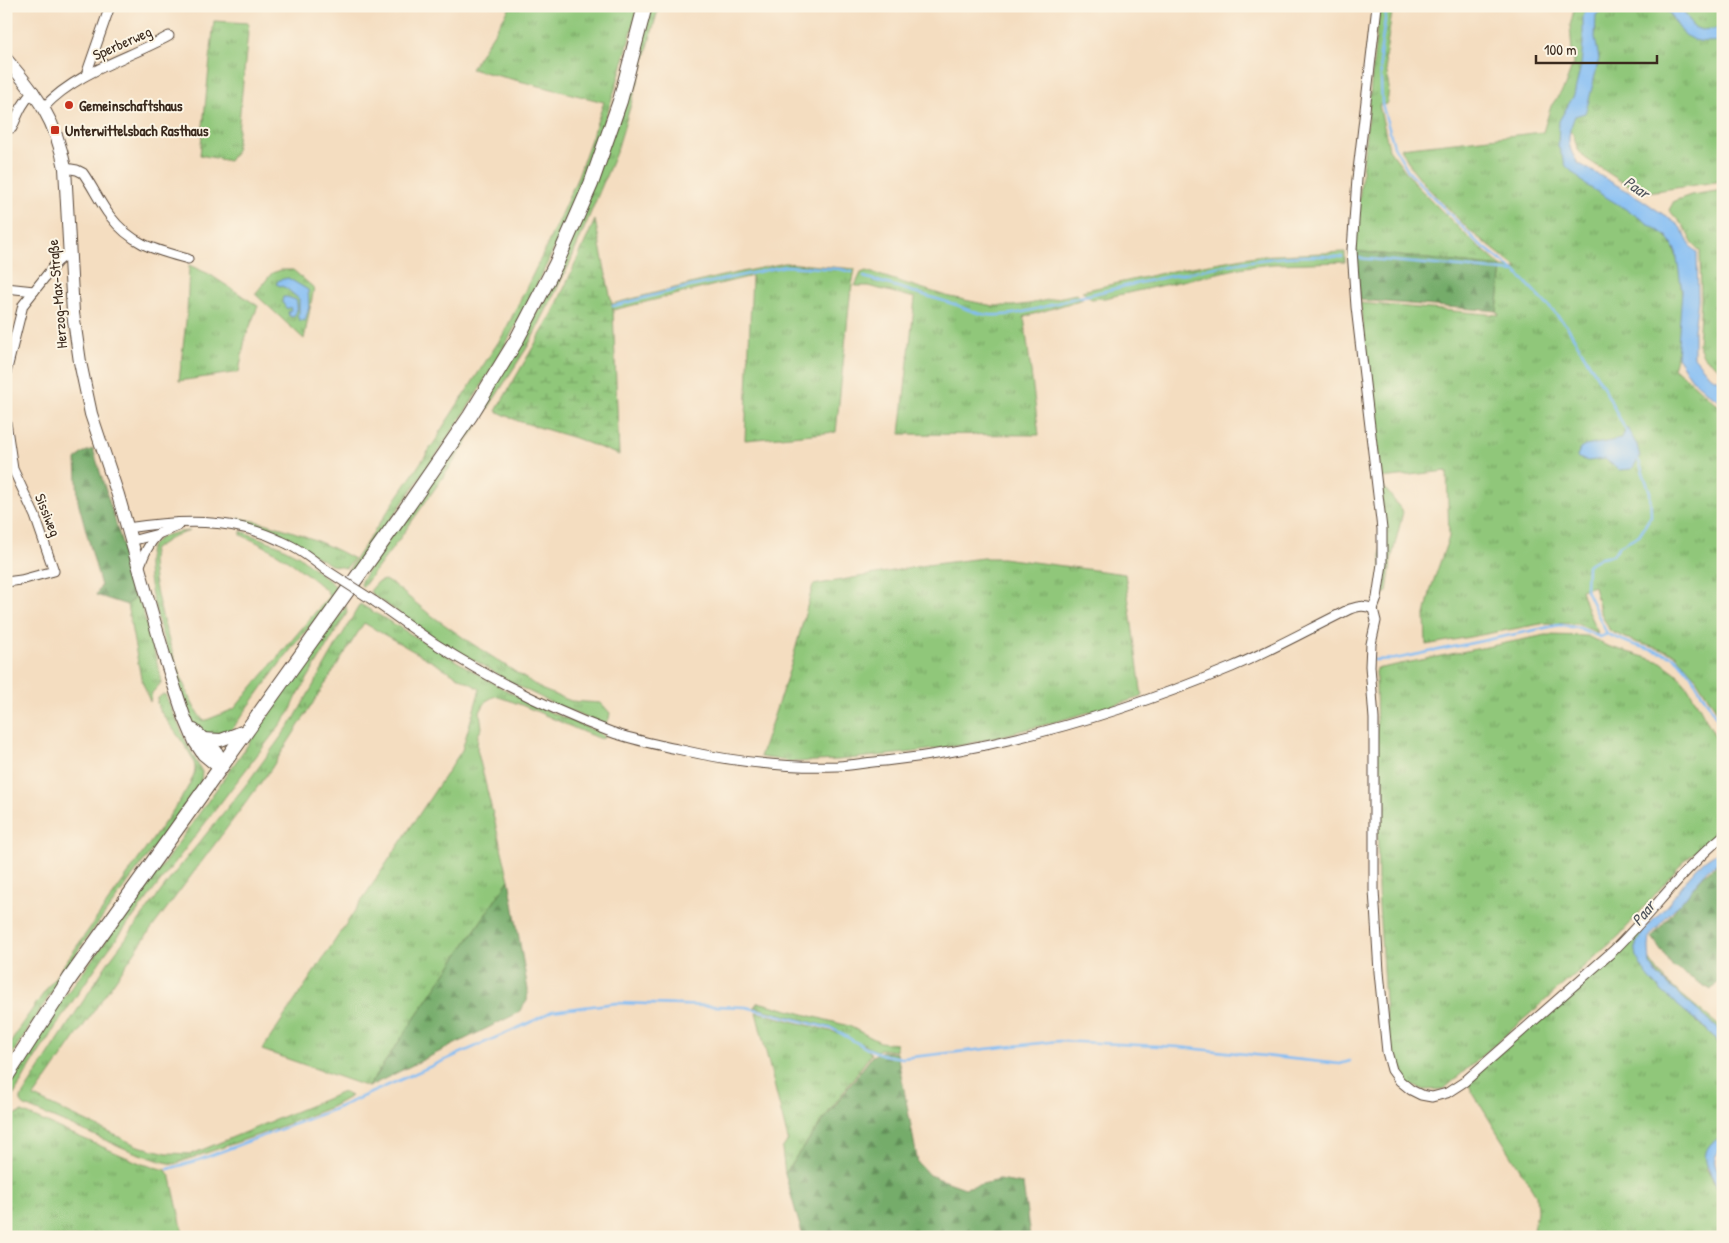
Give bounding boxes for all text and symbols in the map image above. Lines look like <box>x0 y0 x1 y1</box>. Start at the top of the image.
street label: Sperberweg <box>89 21 155 65</box>
scale bar <box>1536 32 1658 64</box>
text: 100 m <box>1544 39 1577 60</box>
place label: Gemeinschaftshaus <box>79 95 183 116</box>
marker: Gemeinschaftshaus <box>63 99 75 111</box>
place label: Unterwittelsbach Rasthaus <box>65 120 209 141</box>
marker: Unterwittelsbach Rasthaus <box>49 124 61 136</box>
water label: Paar <box>1620 170 1656 205</box>
street label: Herzog-Max-Straße <box>42 239 72 349</box>
street label: Sissiweg <box>30 490 66 540</box>
water label: Paar <box>1626 894 1661 930</box>

